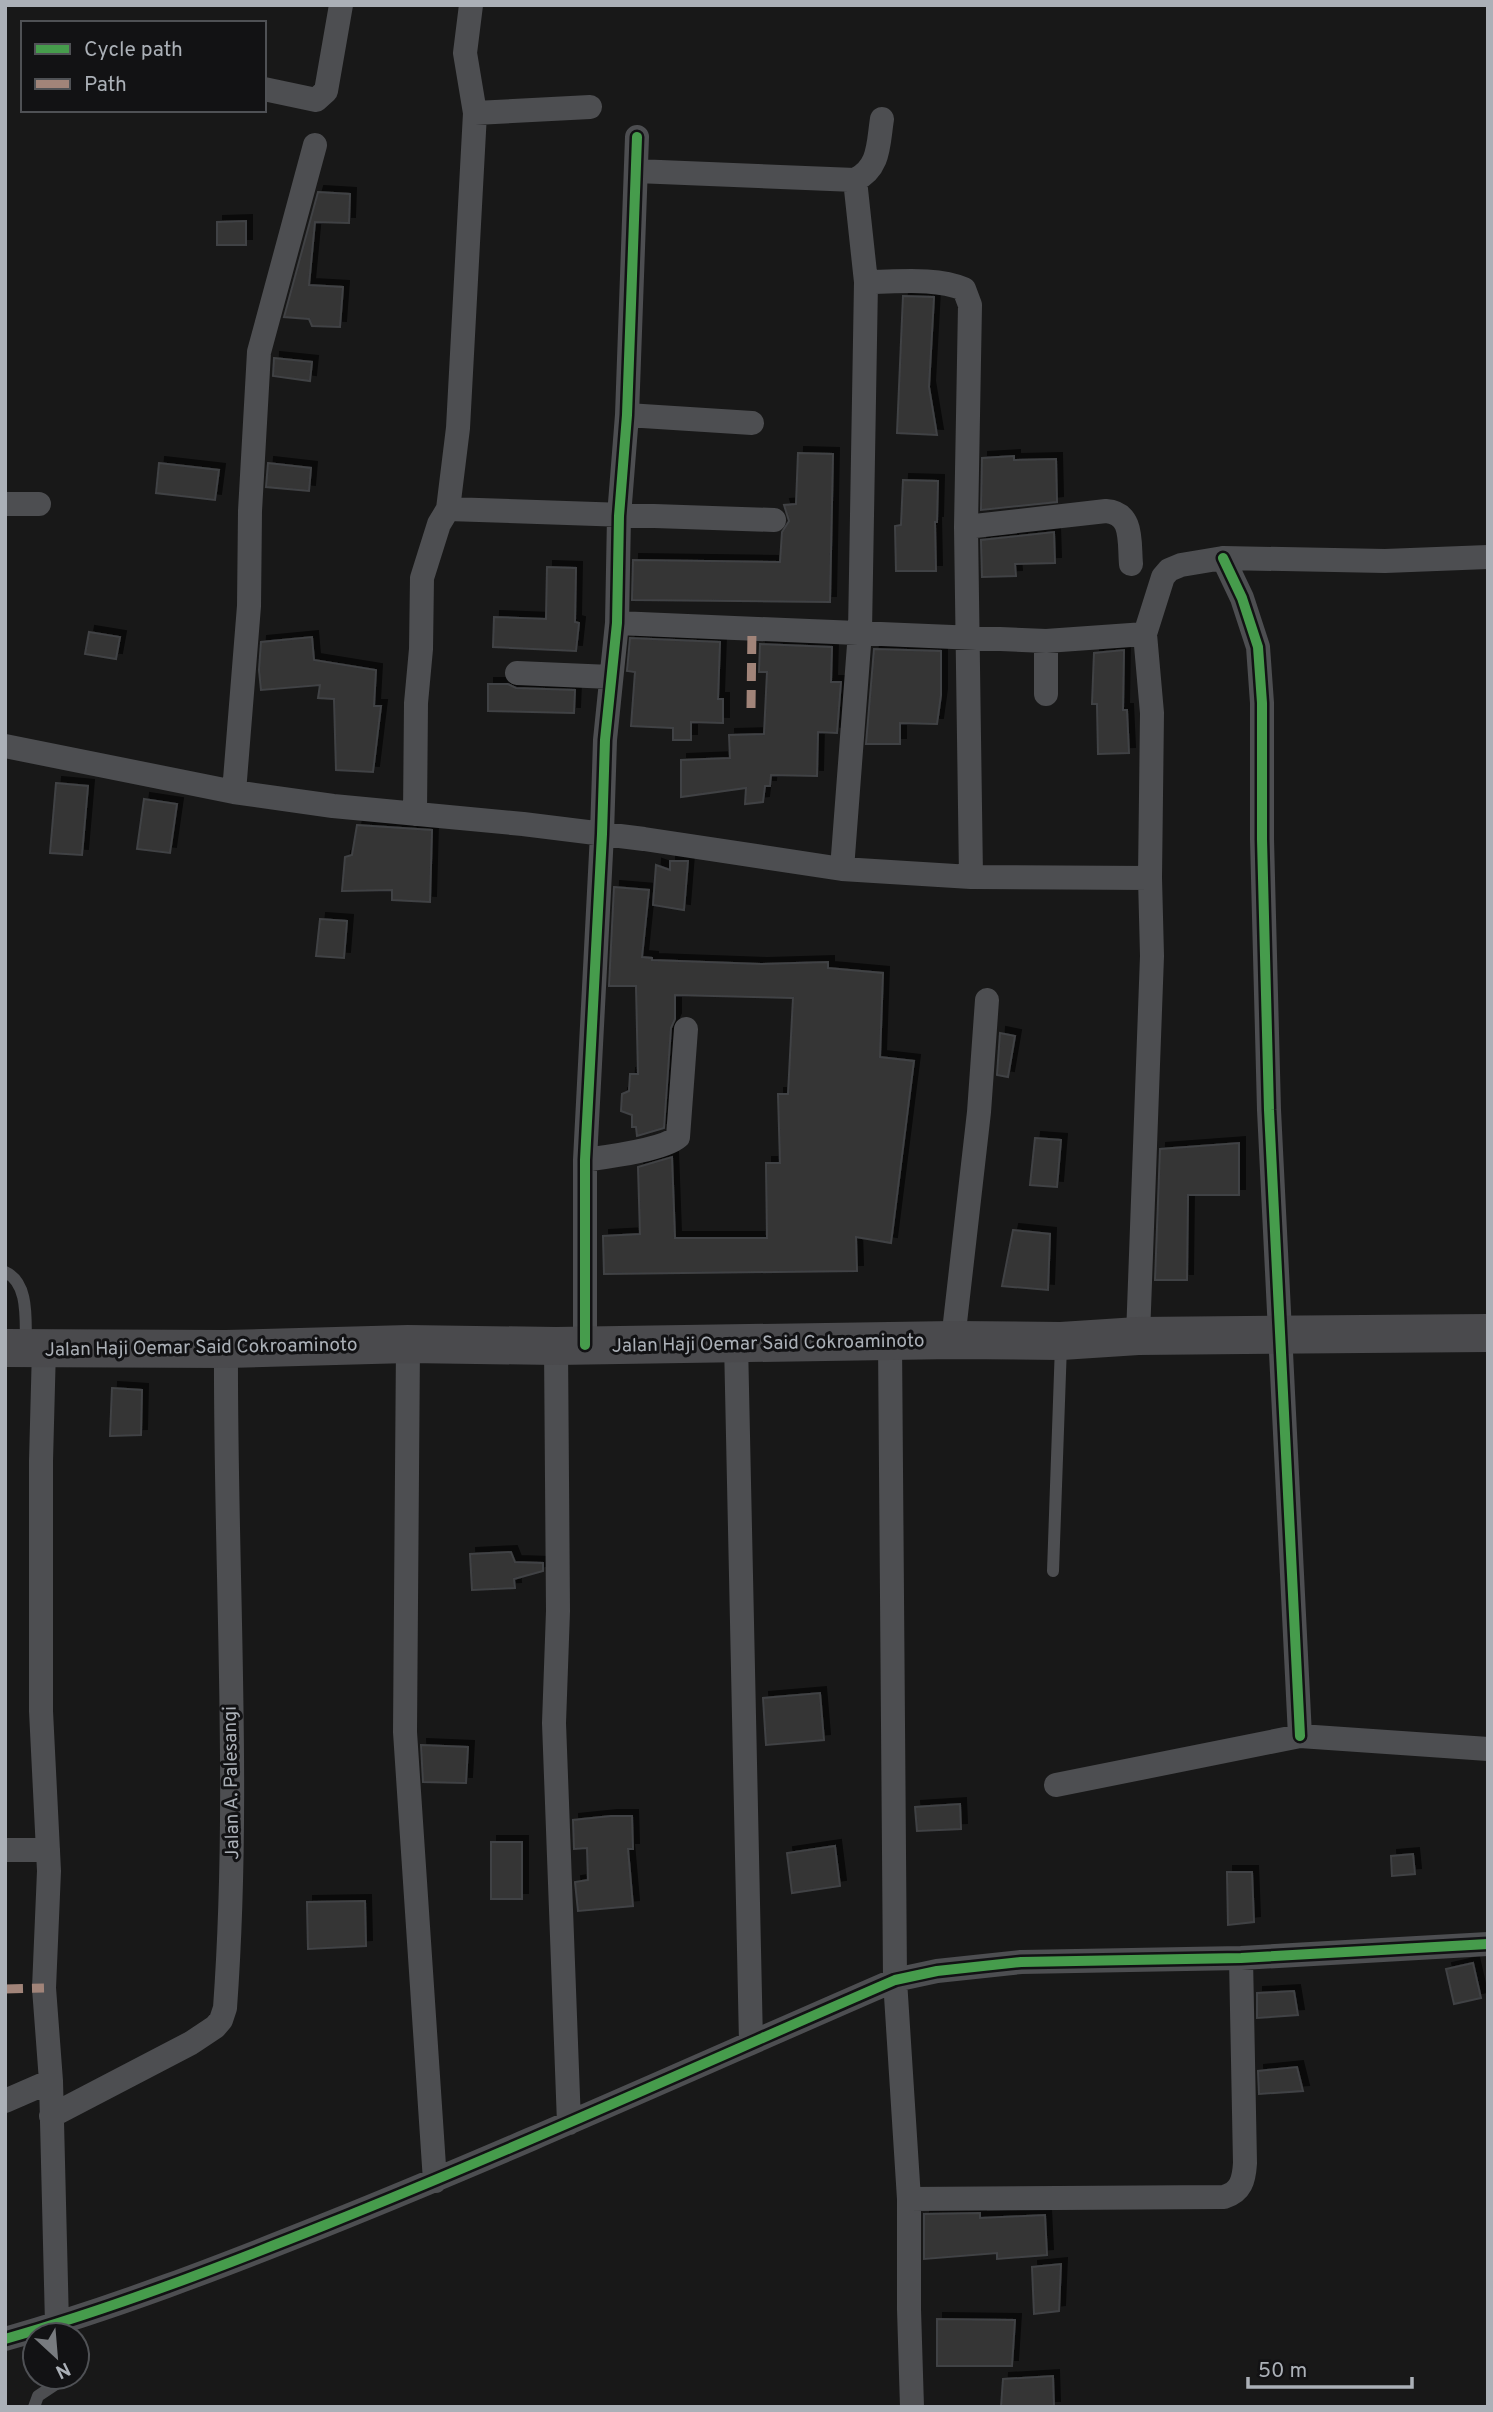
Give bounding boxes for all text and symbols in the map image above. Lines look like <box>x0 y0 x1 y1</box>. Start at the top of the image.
legend <box>21 21 266 112</box>
text: Cycle path <box>84 37 183 64</box>
text: Path <box>84 72 127 99</box>
street label: Jalan Haji Oemar Said Cokroaminoto <box>611 1329 925 1359</box>
street label: Jalan Haji Oemar Said Cokroaminoto <box>44 1333 358 1363</box>
street label: Jalan A. Palesangi <box>219 1706 245 1860</box>
north arrow <box>21 2321 91 2391</box>
scale bar <box>1248 2346 1412 2390</box>
text: N <box>51 2356 74 2383</box>
text: 50 m <box>1258 2358 1307 2385</box>

